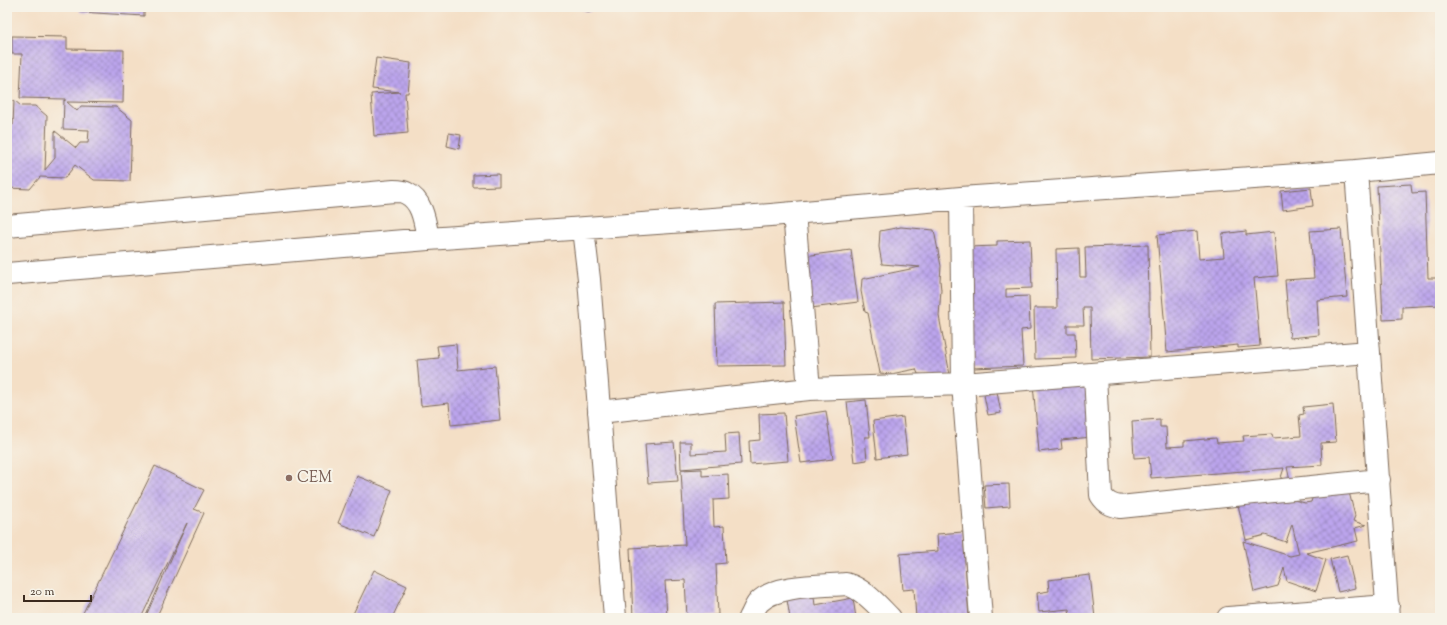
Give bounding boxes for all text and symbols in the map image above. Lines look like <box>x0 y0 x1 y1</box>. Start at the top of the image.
place label: CEM <box>297 468 332 489</box>
marker: CEM <box>284 473 294 483</box>
scale bar <box>24 577 91 603</box>
text: 20 m <box>30 583 55 601</box>

